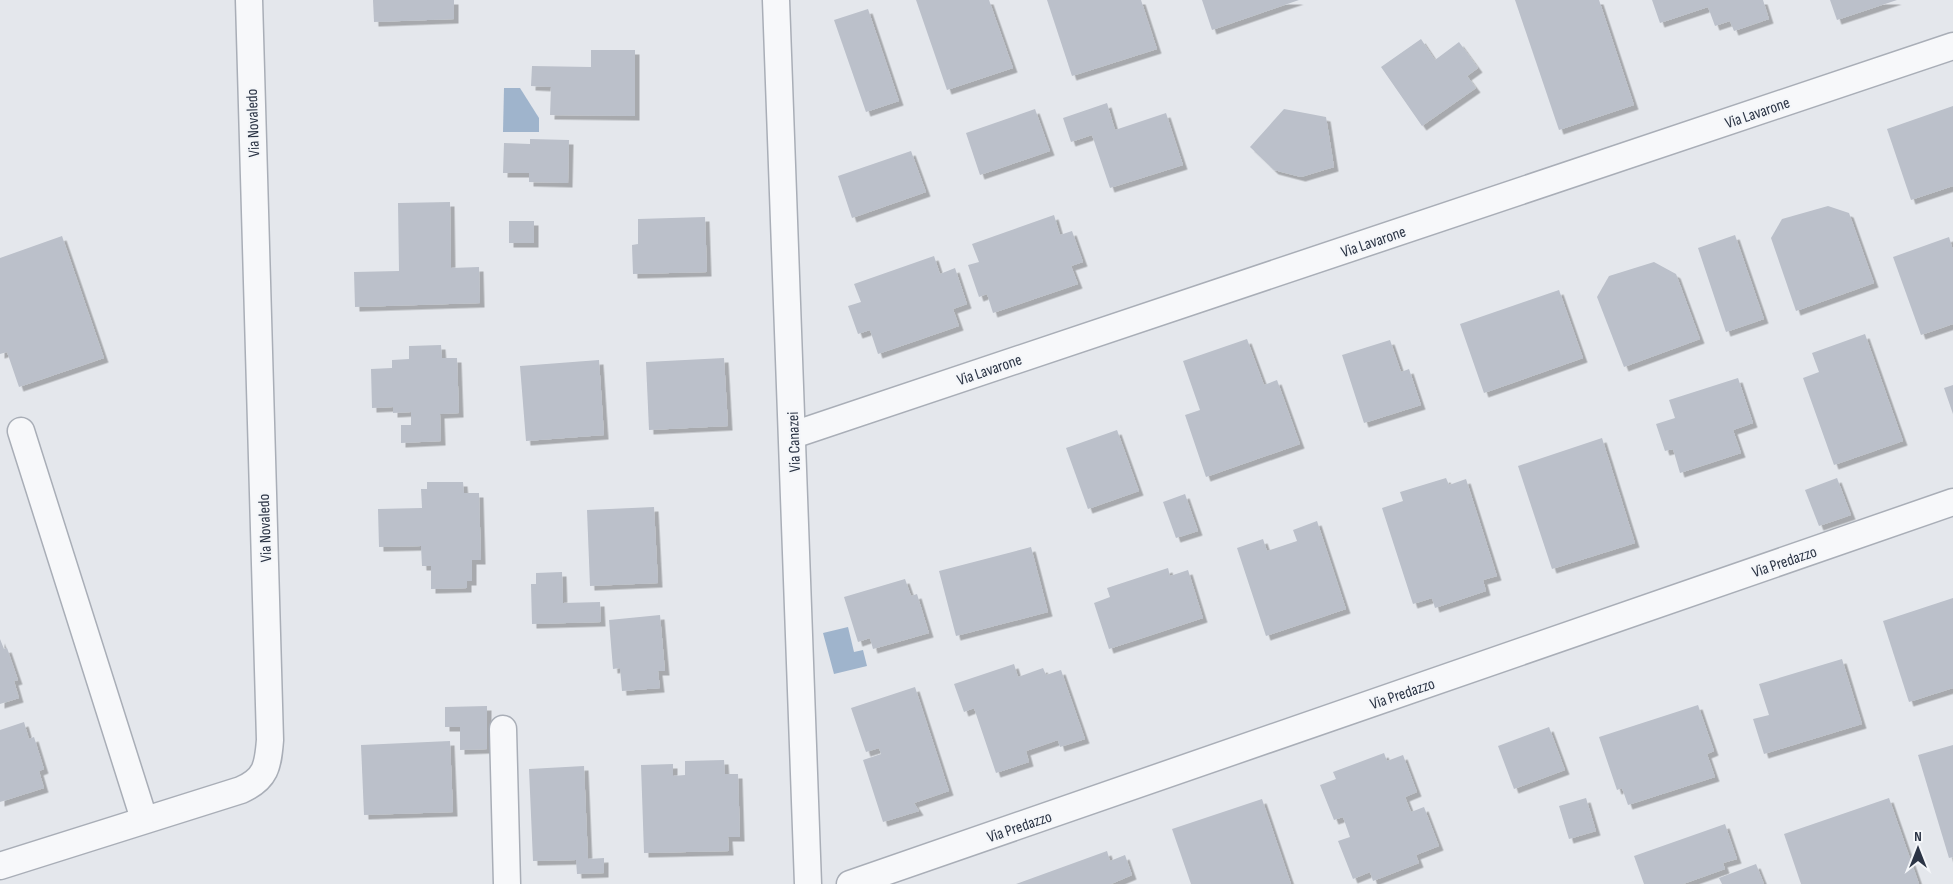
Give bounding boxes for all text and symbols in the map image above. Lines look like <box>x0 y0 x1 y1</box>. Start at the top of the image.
street label: Via Novaledo <box>243 88 264 157</box>
street label: Via Lavarone <box>1723 93 1792 133</box>
street label: Via Lavarone <box>1339 222 1408 262</box>
street label: Via Lavarone <box>955 350 1024 390</box>
street label: Via Canazei <box>784 411 805 472</box>
street label: Via Novaledo <box>255 493 276 562</box>
street label: Via Predazzo <box>1750 543 1819 582</box>
street label: Via Predazzo <box>1368 675 1437 714</box>
street label: Via Predazzo <box>985 808 1054 847</box>
north arrow <box>1893 824 1943 874</box>
text: N <box>1914 828 1922 845</box>

